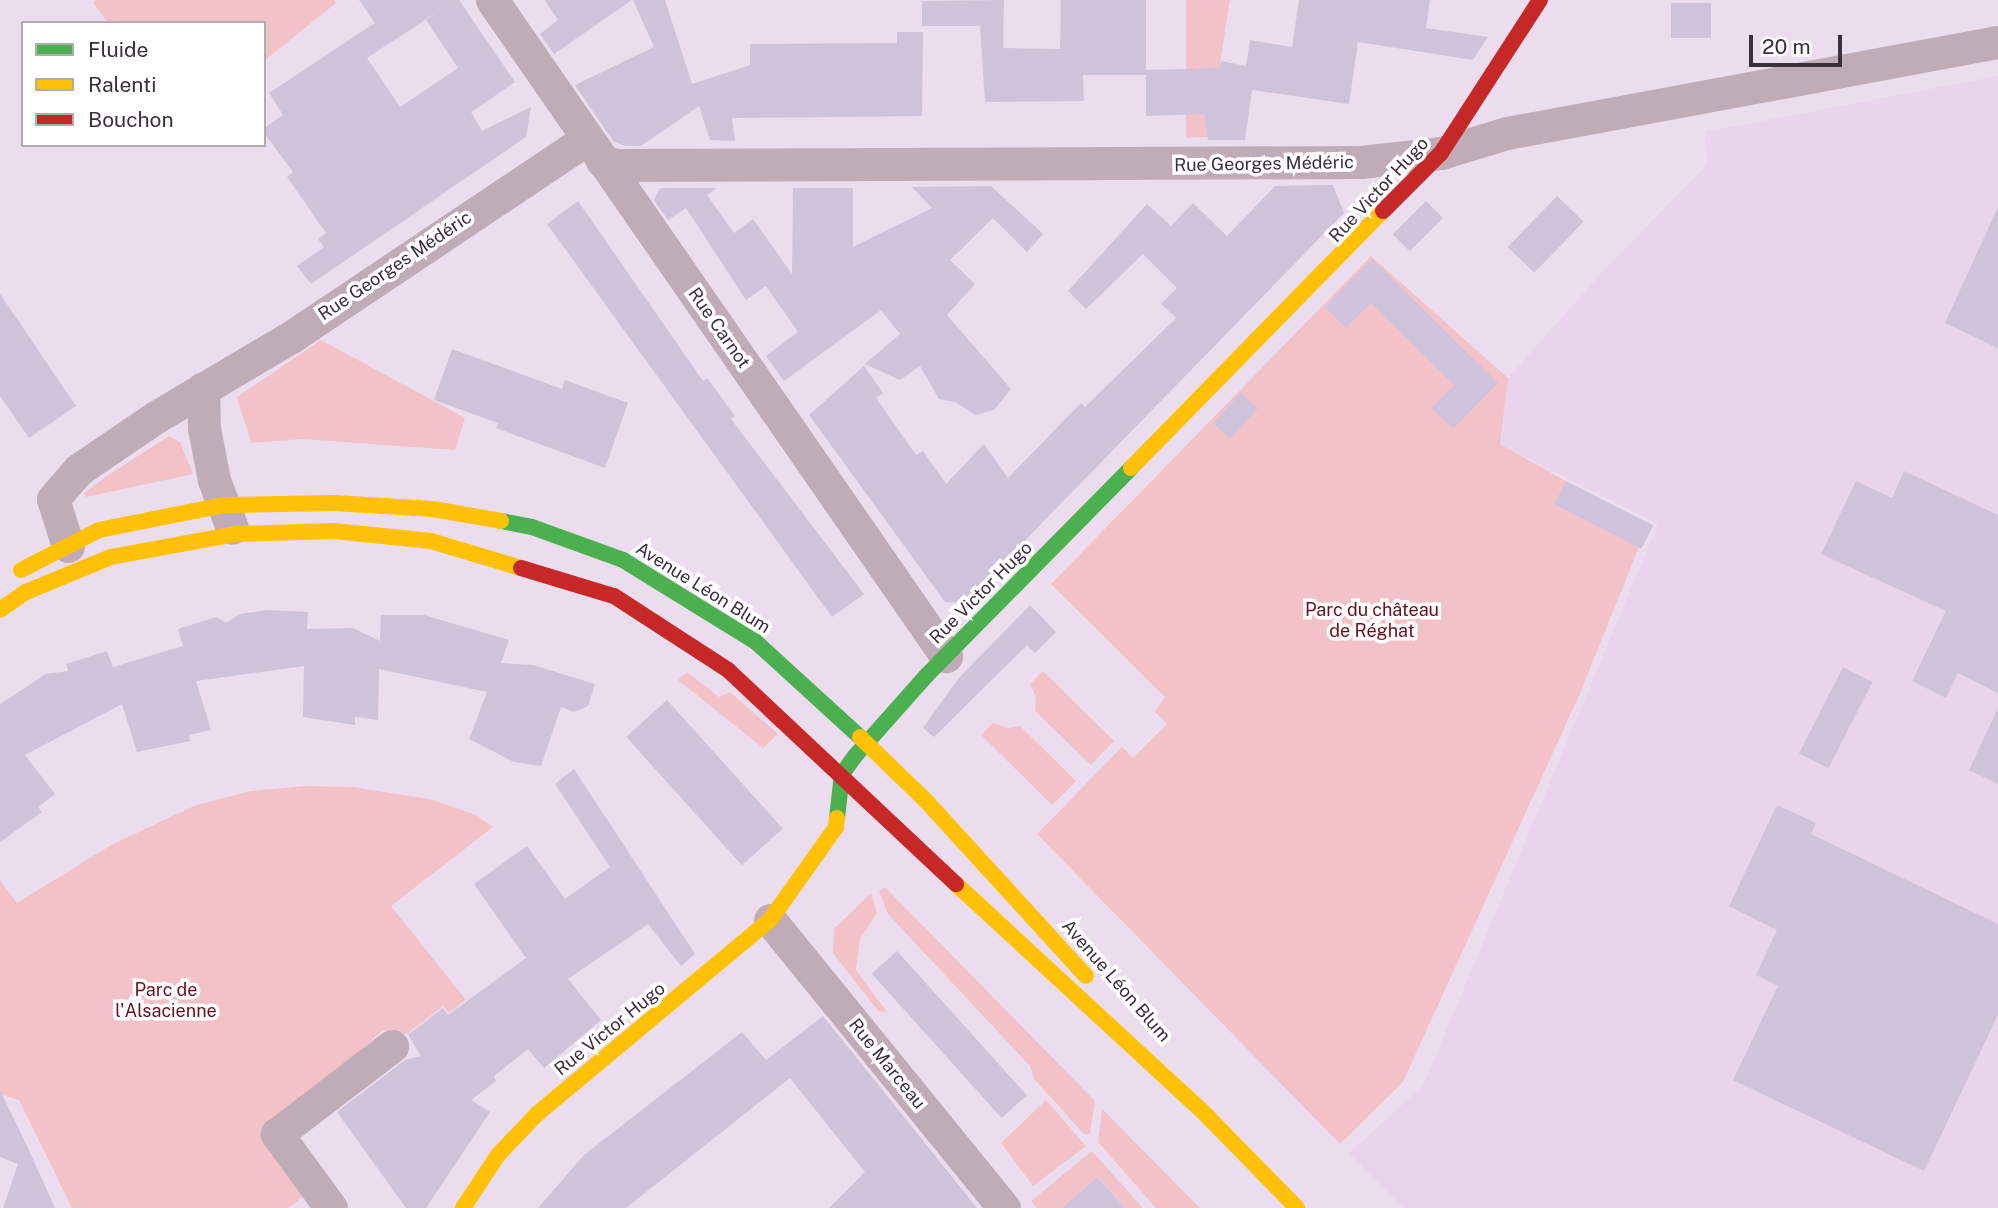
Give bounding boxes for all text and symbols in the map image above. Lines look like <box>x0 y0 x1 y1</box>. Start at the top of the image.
legend <box>21 21 266 147</box>
scale bar <box>1753 21 1846 65</box>
text: 20 m <box>1762 34 1811 59</box>
text: Fluide <box>88 37 148 62</box>
text: Ralenti <box>88 72 156 97</box>
text: Bouchon <box>88 107 174 132</box>
street label: Rue Victor Hugo <box>1325 133 1433 247</box>
street label: Rue Georges Médéric <box>1174 152 1354 176</box>
street label: Rue Georges Médéric <box>314 207 476 325</box>
street label: Rue Carnot <box>683 284 755 372</box>
street label: Rue Victor Hugo <box>925 537 1037 649</box>
street label: Avenue Léon Blum <box>632 538 774 638</box>
park label: Parc du château de Réghat <box>1305 600 1439 642</box>
street label: Avenue Léon Blum <box>1057 916 1175 1046</box>
street label: Rue Victor Hugo <box>550 978 670 1080</box>
park label: Parc de l'Alsacienne <box>115 980 217 1023</box>
street label: Rue Marceau <box>844 1014 930 1114</box>

